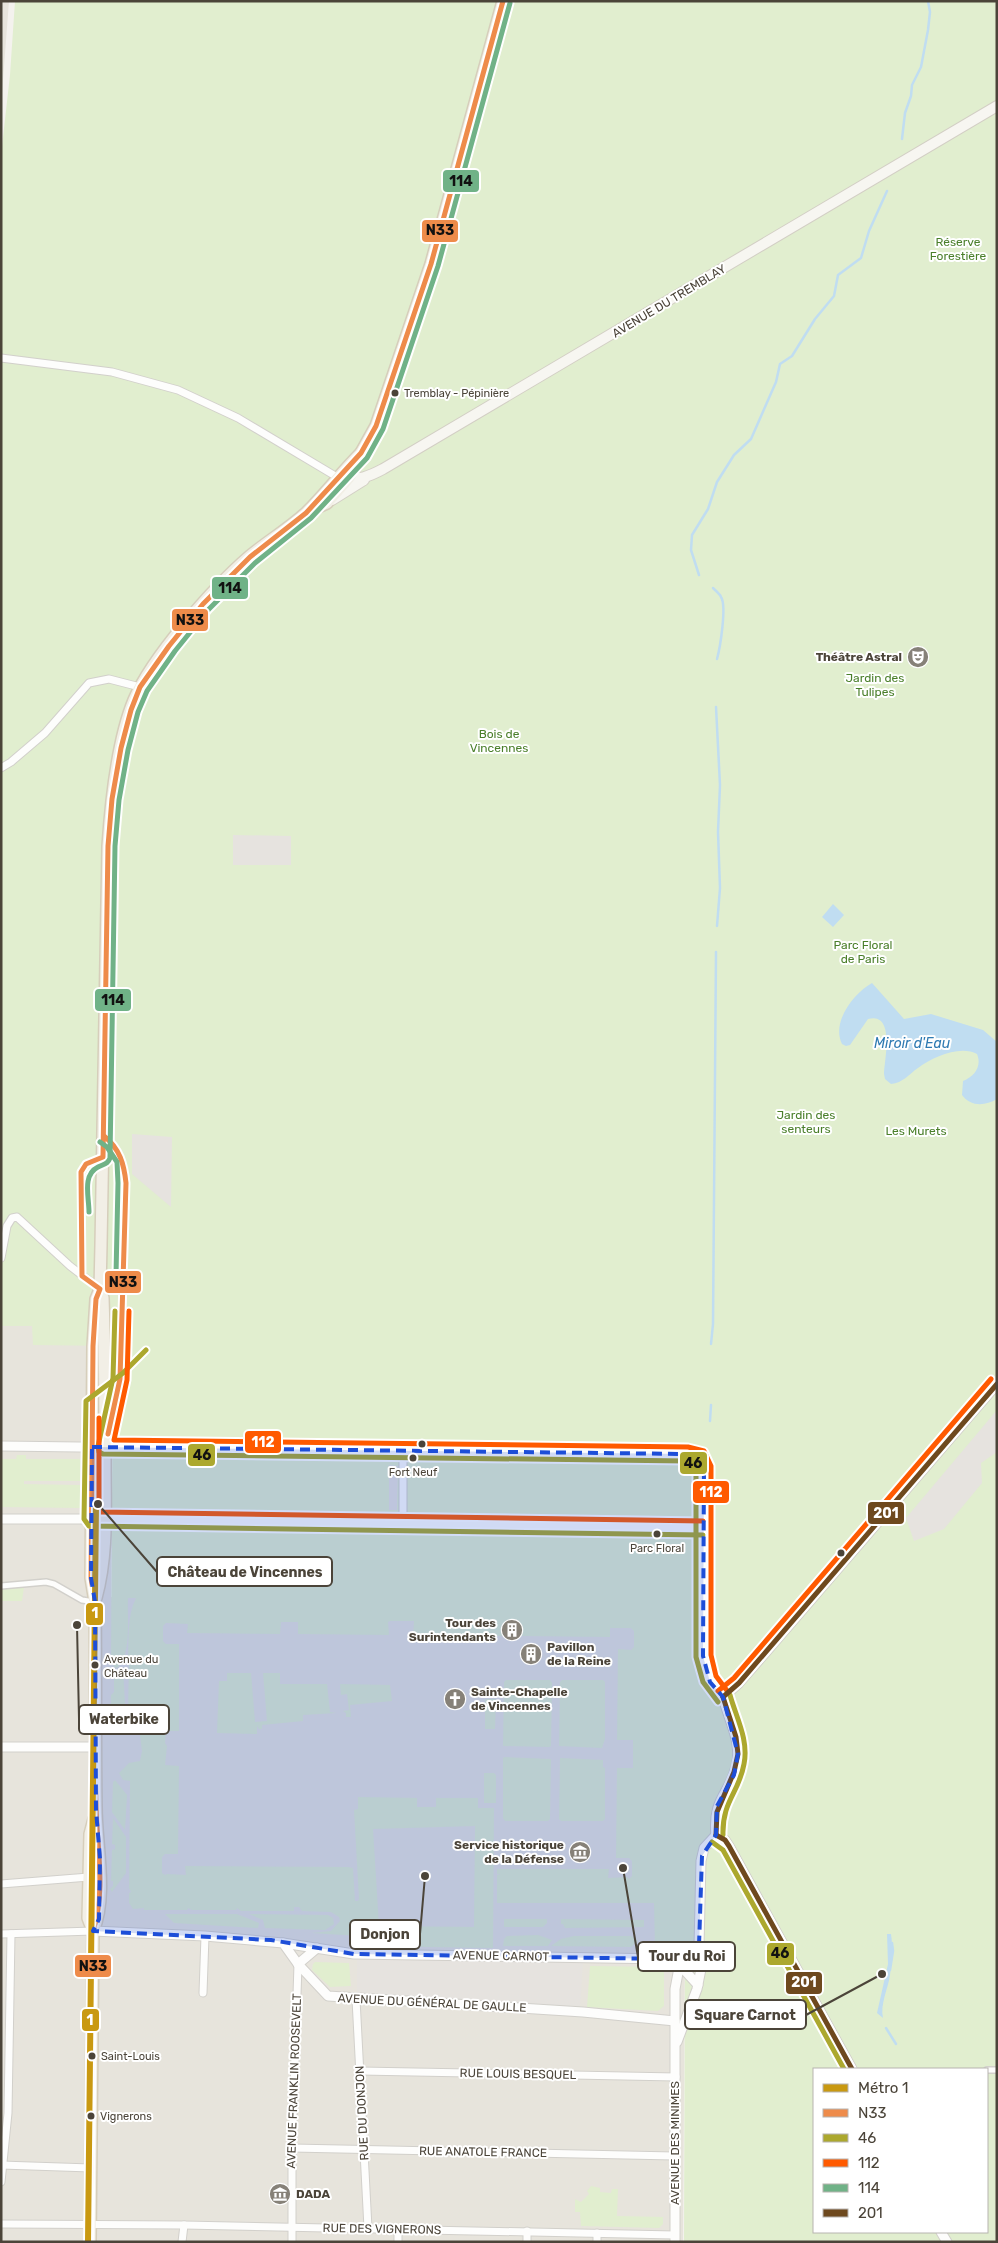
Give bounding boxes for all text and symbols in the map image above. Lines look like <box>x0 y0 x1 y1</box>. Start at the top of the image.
line badge: 114 <box>442 169 480 193</box>
text: 114 <box>449 173 473 190</box>
line badge: N33 <box>421 219 459 243</box>
text: N33 <box>426 222 454 239</box>
park label: Réserve Forestière <box>930 235 987 263</box>
street label: AVENUE DU TREMBLAY <box>610 261 729 341</box>
place label: Tremblay - Pépinière <box>404 387 509 400</box>
marker: Tremblay - Pépinière <box>390 388 400 398</box>
line badge: 114 <box>211 576 249 600</box>
text: 114 <box>218 580 242 597</box>
line badge: N33 <box>171 608 209 632</box>
text: N33 <box>176 612 204 629</box>
theatre icon: Théâtre Astral <box>906 645 930 669</box>
place label: Théâtre Astral <box>816 650 902 664</box>
park label: Jardin des Tulipes <box>846 671 904 699</box>
park label: Bois de Vincennes <box>470 727 528 755</box>
park label: Parc Floral de Paris <box>833 938 893 966</box>
line badge: 114 <box>94 988 132 1012</box>
text: 114 <box>101 992 125 1009</box>
water label: Miroir d'Eau <box>874 1035 951 1052</box>
park label: Jardin des senteurs <box>777 1108 835 1136</box>
park label: Les Murets <box>885 1124 947 1138</box>
line badge: N33 <box>104 1270 142 1294</box>
text: N33 <box>109 1274 137 1291</box>
line badge: 112 <box>244 1430 282 1454</box>
text: 112 <box>251 1434 275 1451</box>
unlabelled marker <box>417 1439 427 1449</box>
line badge: 46 <box>187 1443 216 1467</box>
text: 46 <box>193 1447 211 1464</box>
line badge: 46 <box>679 1451 708 1475</box>
marker: Fort Neuf <box>408 1453 418 1463</box>
text: 46 <box>684 1455 702 1472</box>
place label: Fort Neuf <box>389 1466 438 1479</box>
line badge: 112 <box>692 1480 730 1504</box>
text: 112 <box>699 1484 723 1501</box>
line badge: 201 <box>867 1501 905 1525</box>
text: 201 <box>873 1505 899 1522</box>
marker: Parc Floral <box>652 1529 662 1539</box>
place label: Parc Floral <box>630 1542 684 1555</box>
unlabelled marker <box>836 1548 846 1558</box>
callout: Château de Vincennes <box>157 1557 332 1586</box>
text: Château de Vincennes <box>167 1564 323 1581</box>
line badge: 1 <box>85 1602 104 1626</box>
text: 1 <box>92 1605 99 1622</box>
place label: Tour des Surintendants <box>409 1616 496 1644</box>
building icon: Tour des Surintendants <box>500 1618 524 1642</box>
place label: Pavillon de la Reine <box>547 1640 611 1668</box>
building icon: Pavillon de la Reine <box>519 1642 543 1666</box>
place label: Avenue du Château <box>104 1653 158 1680</box>
marker: Avenue du Château <box>90 1660 100 1670</box>
place label: Sainte-Chapelle de Vincennes <box>471 1685 568 1713</box>
church icon: Sainte-Chapelle de Vincennes <box>443 1687 467 1711</box>
callout: Waterbike <box>79 1705 169 1734</box>
text: Waterbike <box>89 1711 159 1728</box>
place label: Service historique de la Défense <box>454 1838 564 1866</box>
museum icon: Service historique de la Défense <box>568 1840 592 1864</box>
callout: Donjon <box>350 1920 420 1949</box>
text: Donjon <box>360 1926 410 1943</box>
callout: Tour du Roi <box>638 1942 735 1971</box>
line badge: 46 <box>766 1942 795 1966</box>
text: 46 <box>771 1945 789 1962</box>
street label: AVENUE CARNOT <box>453 1948 549 1964</box>
text: Tour du Roi <box>648 1948 726 1965</box>
line badge: N33 <box>74 1954 112 1978</box>
text: N33 <box>79 1958 107 1975</box>
line badge: 201 <box>785 1971 823 1995</box>
text: 201 <box>791 1974 817 1991</box>
street label: AVENUE DU GÉNÉRAL DE GAULLE <box>337 1991 527 2015</box>
street label: AVENUE FRANKLIN ROOSEVELT <box>284 1993 304 2169</box>
callout: Square Carnot <box>685 2000 806 2029</box>
text: Square Carnot <box>694 2007 796 2024</box>
line badge: 1 <box>81 2008 100 2032</box>
text: 1 <box>87 2012 94 2029</box>
place label: Saint-Louis <box>101 2050 160 2063</box>
marker: Saint-Louis <box>87 2051 97 2061</box>
street label: RUE DU DONJON <box>353 2065 371 2161</box>
street label: RUE LOUIS BESQUEL <box>460 2066 577 2082</box>
legend <box>813 2068 988 2233</box>
text: Métro 1 <box>858 2079 908 2097</box>
street label: AVENUE DES MINIMES <box>668 2081 682 2205</box>
text: N33 <box>858 2104 886 2122</box>
place label: Vignerons <box>100 2110 152 2123</box>
marker: Vignerons <box>86 2111 96 2121</box>
text: 46 <box>858 2129 876 2147</box>
street label: RUE ANATOLE FRANCE <box>419 2144 547 2160</box>
text: 112 <box>858 2154 880 2172</box>
text: 114 <box>858 2179 880 2197</box>
museum icon: DADA <box>268 2182 292 2206</box>
place label: DADA <box>296 2187 330 2201</box>
text: 201 <box>858 2204 883 2222</box>
street label: RUE DES VIGNERONS <box>322 2221 442 2237</box>

